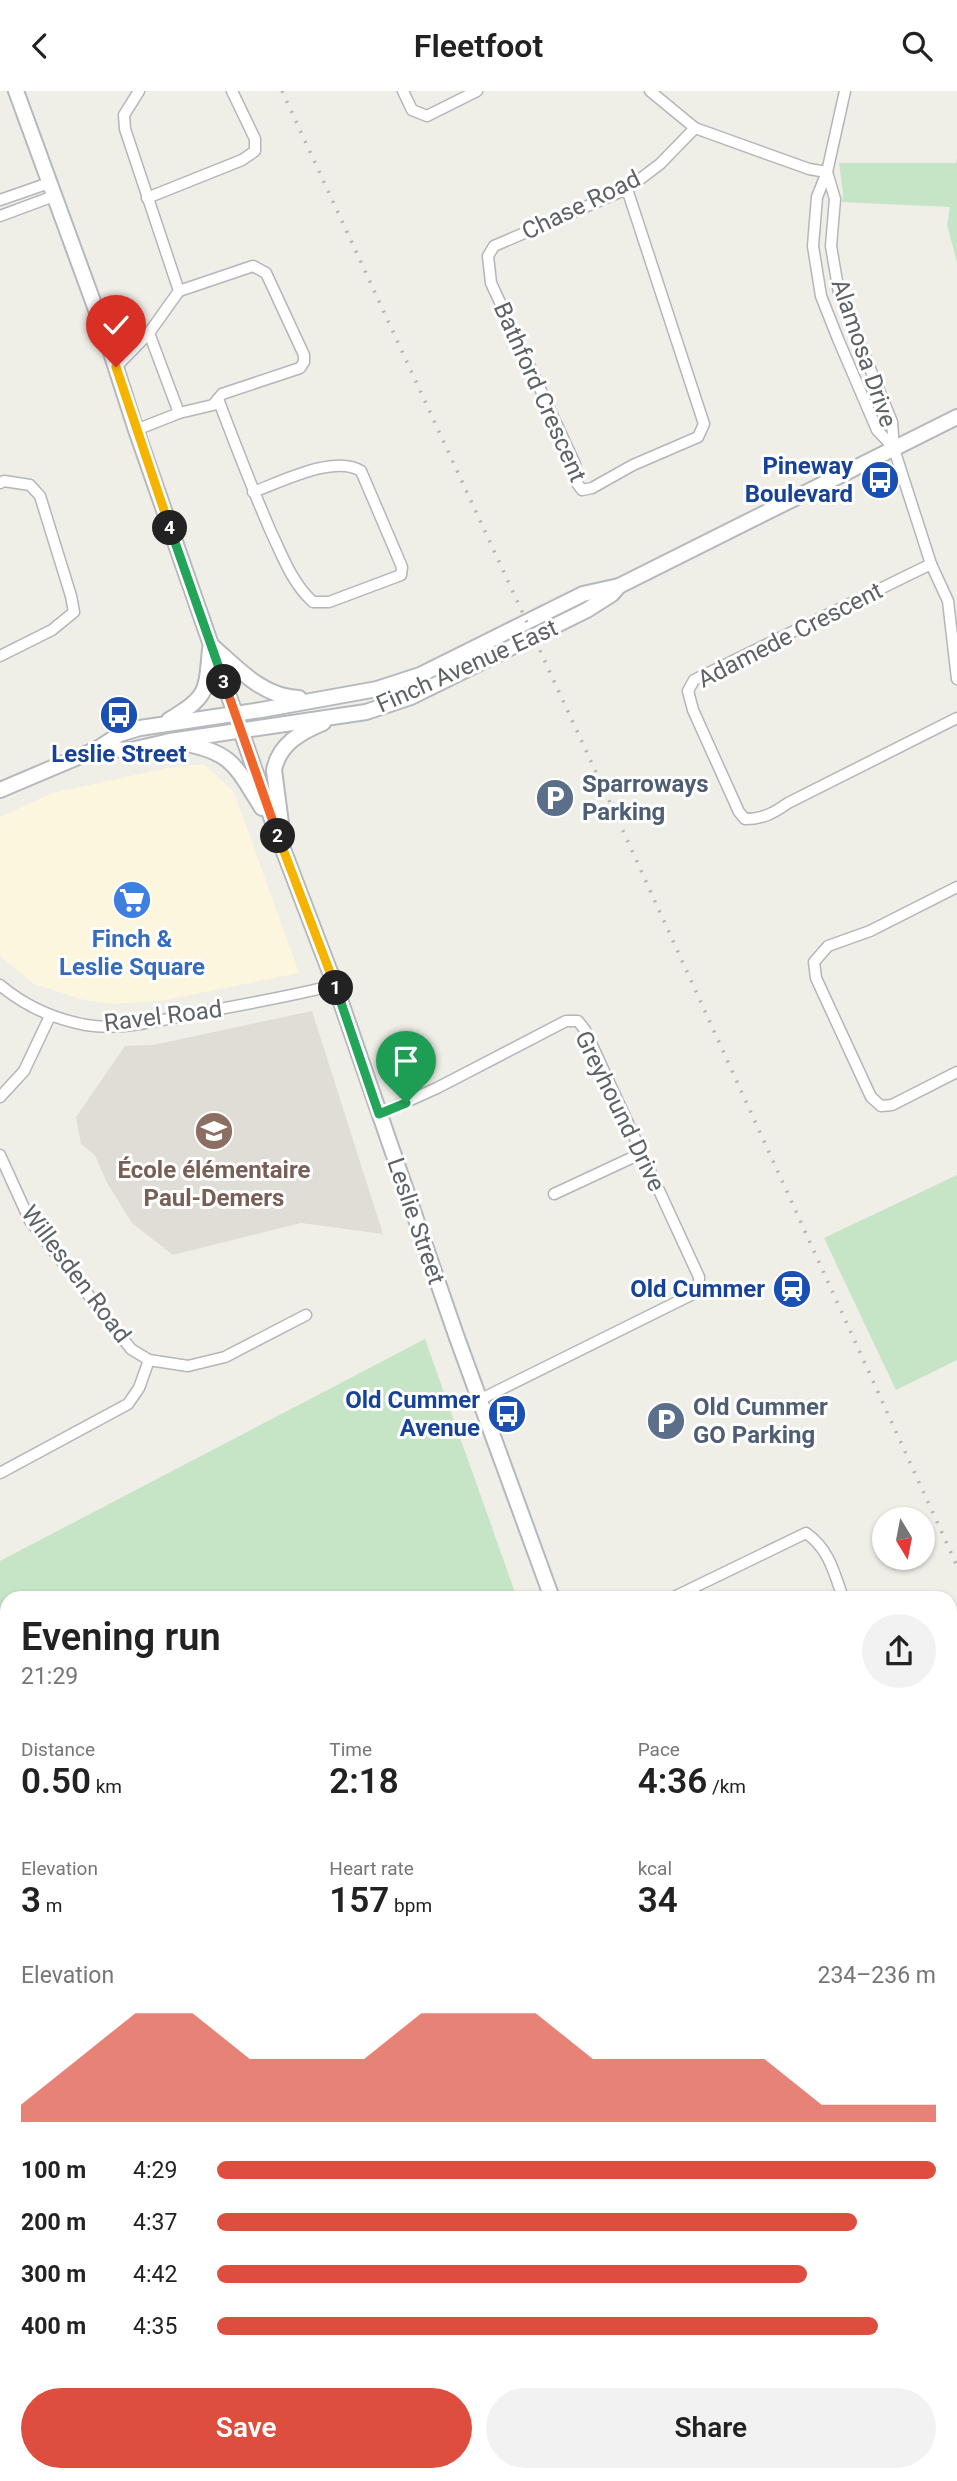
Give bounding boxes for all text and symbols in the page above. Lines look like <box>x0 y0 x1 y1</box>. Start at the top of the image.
icon: back <box>21 27 59 65</box>
text: Fleetfoot <box>414 27 543 65</box>
icon: search <box>898 27 936 65</box>
street label: Chase Road <box>517 164 645 246</box>
street label: Alamosa Drive <box>826 275 902 431</box>
pin <box>86 295 146 367</box>
street label: Bathford Crescent <box>488 298 592 486</box>
icon: check <box>97 306 135 344</box>
place label: Pineway Boulevard <box>745 452 854 508</box>
bus stop icon: Pineway Boulevard <box>859 459 901 501</box>
pin: 4 <box>152 511 188 545</box>
text: 4 <box>164 516 175 539</box>
street label: Adamede Crescent <box>693 576 887 694</box>
street label: Finch Avenue East <box>372 613 562 719</box>
pin: 3 <box>206 665 242 699</box>
text: 3 <box>218 670 229 693</box>
bus stop icon: Leslie Street <box>98 694 140 736</box>
place label: Leslie Street <box>51 740 187 768</box>
place label: Sparroways Parking <box>582 770 709 826</box>
parking icon: Sparroways Parking <box>534 777 576 819</box>
pin: 2 <box>260 819 296 853</box>
text: 2 <box>272 824 283 847</box>
supermarket icon: Finch & Leslie Square <box>111 879 153 921</box>
place label: Finch & Leslie Square <box>59 925 205 981</box>
pin: 1 <box>318 971 354 1005</box>
text: 1 <box>330 976 341 999</box>
street label: Ravel Road <box>102 995 224 1037</box>
street label: Greyhound Drive <box>569 1026 671 1196</box>
pin <box>376 1031 436 1103</box>
icon: arrive <box>387 1042 425 1080</box>
school or university icon: École élémentaire Paul-Demers <box>193 1110 235 1152</box>
street label: Leslie Street <box>381 1154 451 1288</box>
place label: École élémentaire Paul-Demers <box>118 1156 310 1212</box>
street label: Willesden Road <box>15 1200 137 1348</box>
station icon: Old Cummer <box>771 1268 813 1310</box>
place label: Old Cummer <box>630 1275 765 1303</box>
place label: Old Cummer Avenue <box>345 1386 480 1442</box>
bus stop icon: Old Cummer Avenue <box>486 1393 528 1435</box>
place label: Old Cummer GO Parking <box>693 1393 828 1449</box>
parking icon: Old Cummer GO Parking <box>645 1400 687 1442</box>
north arrow <box>872 1507 934 1570</box>
map controls <box>872 1507 935 1570</box>
button: share <box>862 1614 936 1688</box>
text: Evening run <box>21 1615 221 1659</box>
text: 21:29 <box>21 1663 78 1690</box>
text: Distance <box>21 1738 95 1761</box>
text: Time <box>329 1738 372 1761</box>
text: Pace <box>638 1738 680 1761</box>
text: 0.50 <box>21 1761 91 1802</box>
text: 2:18 <box>329 1761 399 1802</box>
text: 4:36 <box>638 1761 707 1802</box>
text: km <box>91 1775 122 1798</box>
text: /km <box>707 1775 746 1798</box>
text: Elevation <box>21 1857 98 1880</box>
text: Heart rate <box>329 1857 414 1880</box>
text: kcal <box>638 1857 672 1880</box>
text: 3 <box>21 1880 41 1921</box>
text: 157 <box>329 1880 389 1921</box>
text: 34 <box>638 1880 678 1921</box>
text: m <box>41 1894 62 1917</box>
text: bpm <box>389 1894 432 1917</box>
text: Elevation <box>21 1962 114 1989</box>
text: 234–236 m <box>817 1962 936 1989</box>
text: 100 m <box>21 2157 86 2184</box>
text: 4:29 <box>133 2157 177 2184</box>
text: 200 m <box>21 2209 86 2236</box>
text: 4:37 <box>133 2209 177 2236</box>
text: 300 m <box>21 2261 86 2288</box>
text: 4:42 <box>133 2261 177 2288</box>
text: 400 m <box>21 2313 86 2340</box>
text: 4:35 <box>133 2313 177 2340</box>
button: Save <box>21 2388 472 2468</box>
button: Share <box>486 2388 936 2468</box>

